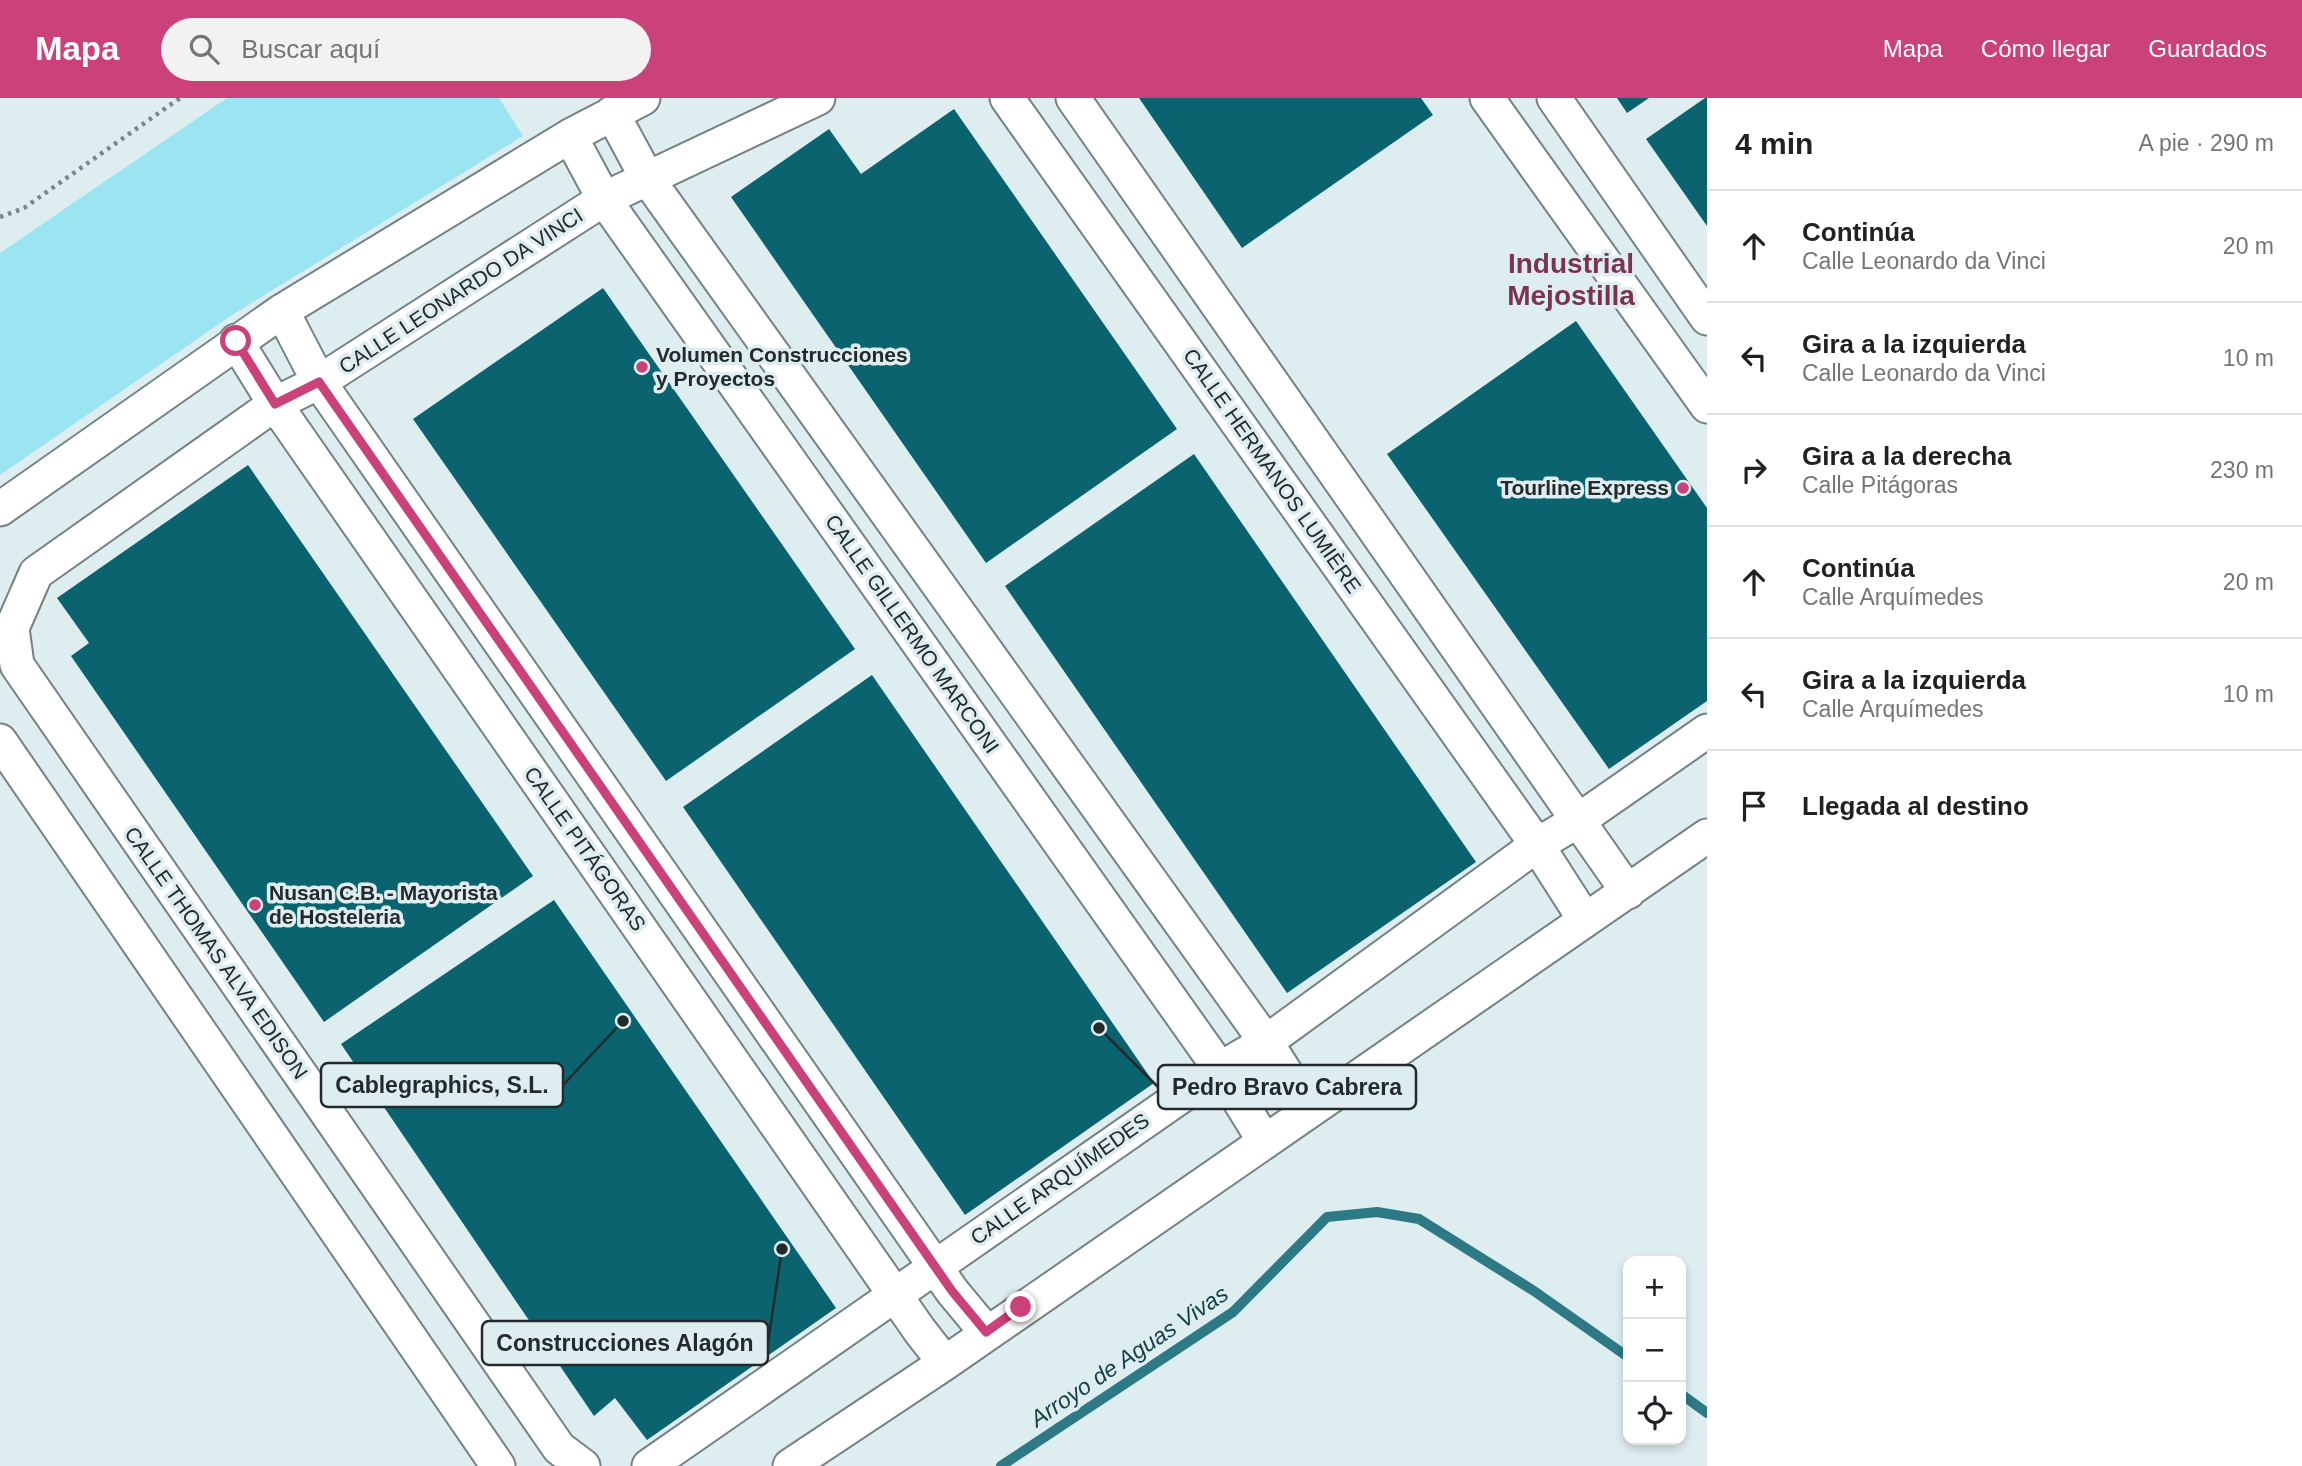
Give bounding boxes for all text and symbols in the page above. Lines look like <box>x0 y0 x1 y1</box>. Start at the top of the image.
search box <box>161 18 651 81</box>
text: Mapa <box>35 30 119 67</box>
icon: search <box>185 30 223 68</box>
text: Buscar aquí <box>241 34 380 64</box>
text: Mapa <box>1883 35 1943 62</box>
text: Cómo llegar <box>1981 35 2110 62</box>
text: Guardados <box>2148 35 2267 62</box>
text: 4 min <box>1735 127 1813 160</box>
text: A pie · 290 m <box>2138 130 2274 156</box>
street label: CALLE LEONARDO DA VINCI <box>335 203 587 378</box>
text: Continúa <box>1802 217 1915 247</box>
icon: ahead <box>1735 227 1773 265</box>
text: 20 m <box>2223 233 2274 259</box>
district label: Industrial Mejostilla <box>1507 248 1635 311</box>
text: Calle Leonardo da Vinci <box>1802 248 2046 274</box>
route start <box>220 325 251 356</box>
text: Gira a la izquierda <box>1802 329 2026 359</box>
icon: left <box>1735 339 1773 377</box>
place label: Volumen Construcciones y Proyectos <box>656 343 908 390</box>
street label: CALLE HERMANOS LUMIÈRE <box>1179 344 1366 597</box>
text: 10 m <box>2223 345 2274 371</box>
marker: Volumen Construcciones y Proyectos <box>634 359 650 375</box>
text: Calle Leonardo da Vinci <box>1802 360 2046 386</box>
text: Gira a la derecha <box>1802 441 2012 471</box>
icon: right <box>1735 451 1773 489</box>
text: 230 m <box>2210 457 2274 483</box>
text: Calle Pitágoras <box>1802 472 1958 498</box>
place label: Tourline Express <box>1500 476 1669 499</box>
marker: Tourline Express <box>1675 480 1691 496</box>
street label: CALLE GILLERMO MARCONI <box>821 510 1004 757</box>
text: Continúa <box>1802 553 1915 583</box>
icon: ahead <box>1735 563 1773 601</box>
text: 20 m <box>2223 569 2274 595</box>
text: Calle Arquímedes <box>1802 584 1984 610</box>
text: Gira a la izquierda <box>1802 665 2026 695</box>
icon: left <box>1735 675 1773 713</box>
text: 10 m <box>2223 681 2274 707</box>
text: Calle Arquímedes <box>1802 696 1984 722</box>
street label: CALLE PITÁGORAS <box>520 762 651 935</box>
icon: arrive <box>1735 787 1773 825</box>
text: Llegada al destino <box>1802 791 2029 821</box>
street label: CALLE THOMAS ALVA EDISON <box>120 822 313 1083</box>
place label: Nusan C.B. - Mayorista de Hosteleria <box>269 881 498 928</box>
marker: Nusan C.B. - Mayorista de Hosteleria <box>247 897 263 913</box>
callout: Cablegraphics, S.L. <box>321 1063 563 1107</box>
callout: Pedro Bravo Cabrera <box>1158 1065 1416 1109</box>
text: Cablegraphics, S.L. <box>335 1072 549 1098</box>
text: Pedro Bravo Cabrera <box>1172 1074 1402 1100</box>
street label: CALLE ARQUÍMEDES <box>966 1108 1153 1249</box>
map controls <box>1623 1256 1686 1445</box>
button: + <box>1623 1256 1686 1319</box>
water label: Arroyo de Aguas Vivas <box>1024 1280 1233 1433</box>
route end <box>1005 1291 1036 1322</box>
button: − <box>1623 1319 1686 1382</box>
callout: Construcciones Alagón <box>482 1321 768 1365</box>
text: Construcciones Alagón <box>496 1330 754 1356</box>
button: locate <box>1623 1382 1686 1445</box>

